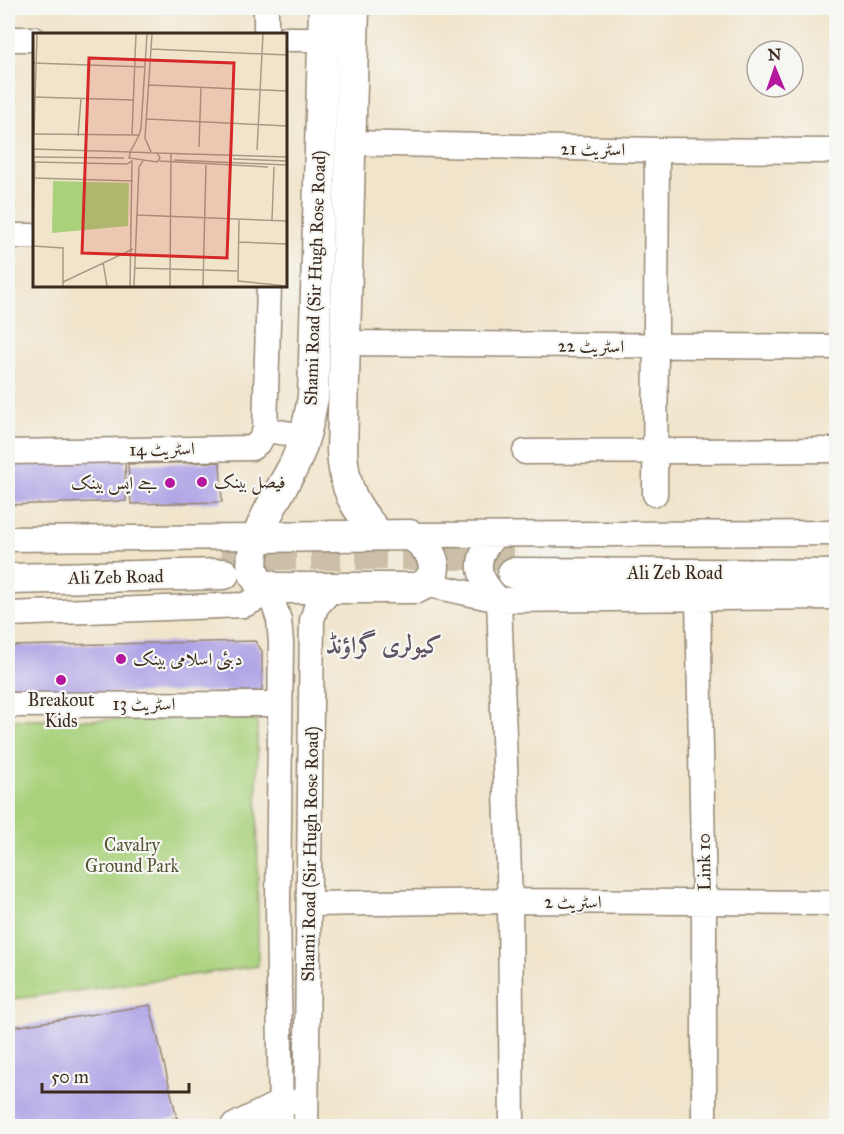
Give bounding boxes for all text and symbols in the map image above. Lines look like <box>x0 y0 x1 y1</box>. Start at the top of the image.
inset map <box>33 33 286 286</box>
north arrow <box>745 39 805 99</box>
text: N <box>767 45 782 64</box>
street label: اسٹریٹ 21 <box>560 137 626 162</box>
street label: Shami Road (Sir Hugh Rose Road) <box>300 150 331 406</box>
street label: اسٹریٹ 22 <box>558 334 624 359</box>
street label: اسٹریٹ 14 <box>129 437 195 462</box>
place label: فیصل بینک <box>214 471 286 495</box>
place label: جے ایس بینک <box>71 472 158 495</box>
marker: فیصل بینک <box>195 475 209 489</box>
marker: جے ایس بینک <box>163 476 177 490</box>
street label: Ali Zeb Road <box>626 562 723 584</box>
street label: Ali Zeb Road <box>67 565 164 589</box>
district label: کیولری گراؤنڈ <box>326 629 442 660</box>
place label: دبئی اسلامی بینک <box>133 648 243 671</box>
marker: دبئی اسلامی بینک <box>114 652 128 666</box>
marker: Breakout Kids <box>54 673 68 687</box>
place label: Breakout Kids <box>28 689 95 732</box>
street label: اسٹریٹ 13 <box>113 693 176 716</box>
street label: Shami Road (Sir Hugh Rose Road) <box>297 726 324 982</box>
street label: Link 10 <box>692 833 716 891</box>
park label: Cavalry Ground Park <box>85 834 180 877</box>
street label: اسٹریٹ 2 <box>544 891 602 914</box>
scale bar <box>42 1056 189 1094</box>
text: 50 m <box>51 1066 89 1088</box>

